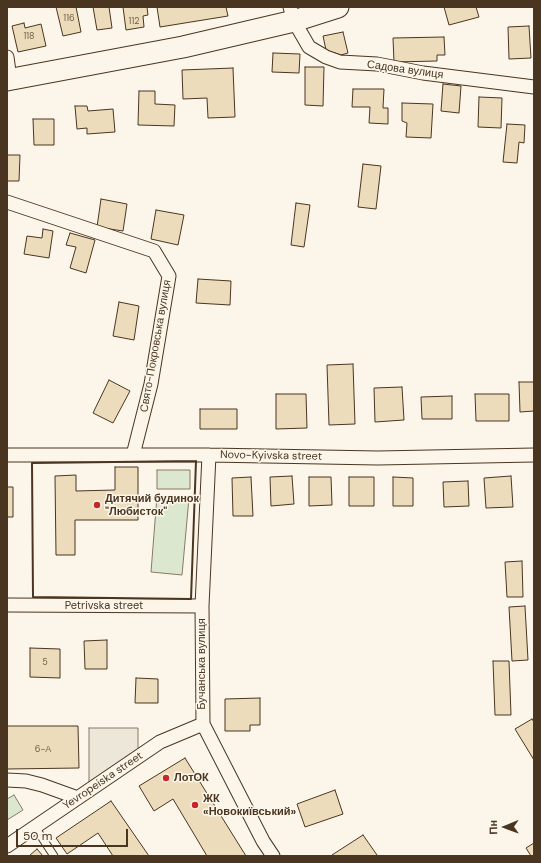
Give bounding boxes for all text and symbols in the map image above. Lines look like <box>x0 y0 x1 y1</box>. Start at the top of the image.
house number: 116 <box>63 14 75 24</box>
house number: 112 <box>129 17 139 27</box>
house number: 118 <box>23 32 35 42</box>
street label: Садова вулиця <box>366 58 444 82</box>
street label: Свято-Покровська вулиця <box>138 279 174 413</box>
street label: Novo-Kyivska street <box>220 449 322 463</box>
place label: Дитячий будинок "Любисток" <box>105 492 199 518</box>
marker: Дитячий будинок "Любисток" <box>92 500 102 510</box>
street label: Petrivska street <box>65 599 143 613</box>
street label: Бучанська вулиця <box>195 618 209 710</box>
house number: 5 <box>42 658 48 668</box>
house number: 6-А <box>35 745 51 755</box>
street label: Yevropeiska street <box>61 749 145 813</box>
place label: ЛотОК <box>174 771 209 785</box>
marker: ЛотОК <box>161 773 171 783</box>
place label: ЖК «Новокиївський» <box>203 792 296 818</box>
marker: ЖК «Новокиївський» <box>190 800 200 810</box>
north arrow <box>485 807 525 847</box>
text: Пн <box>486 820 500 835</box>
scale bar <box>18 821 130 847</box>
text: 50 m <box>23 828 52 844</box>

